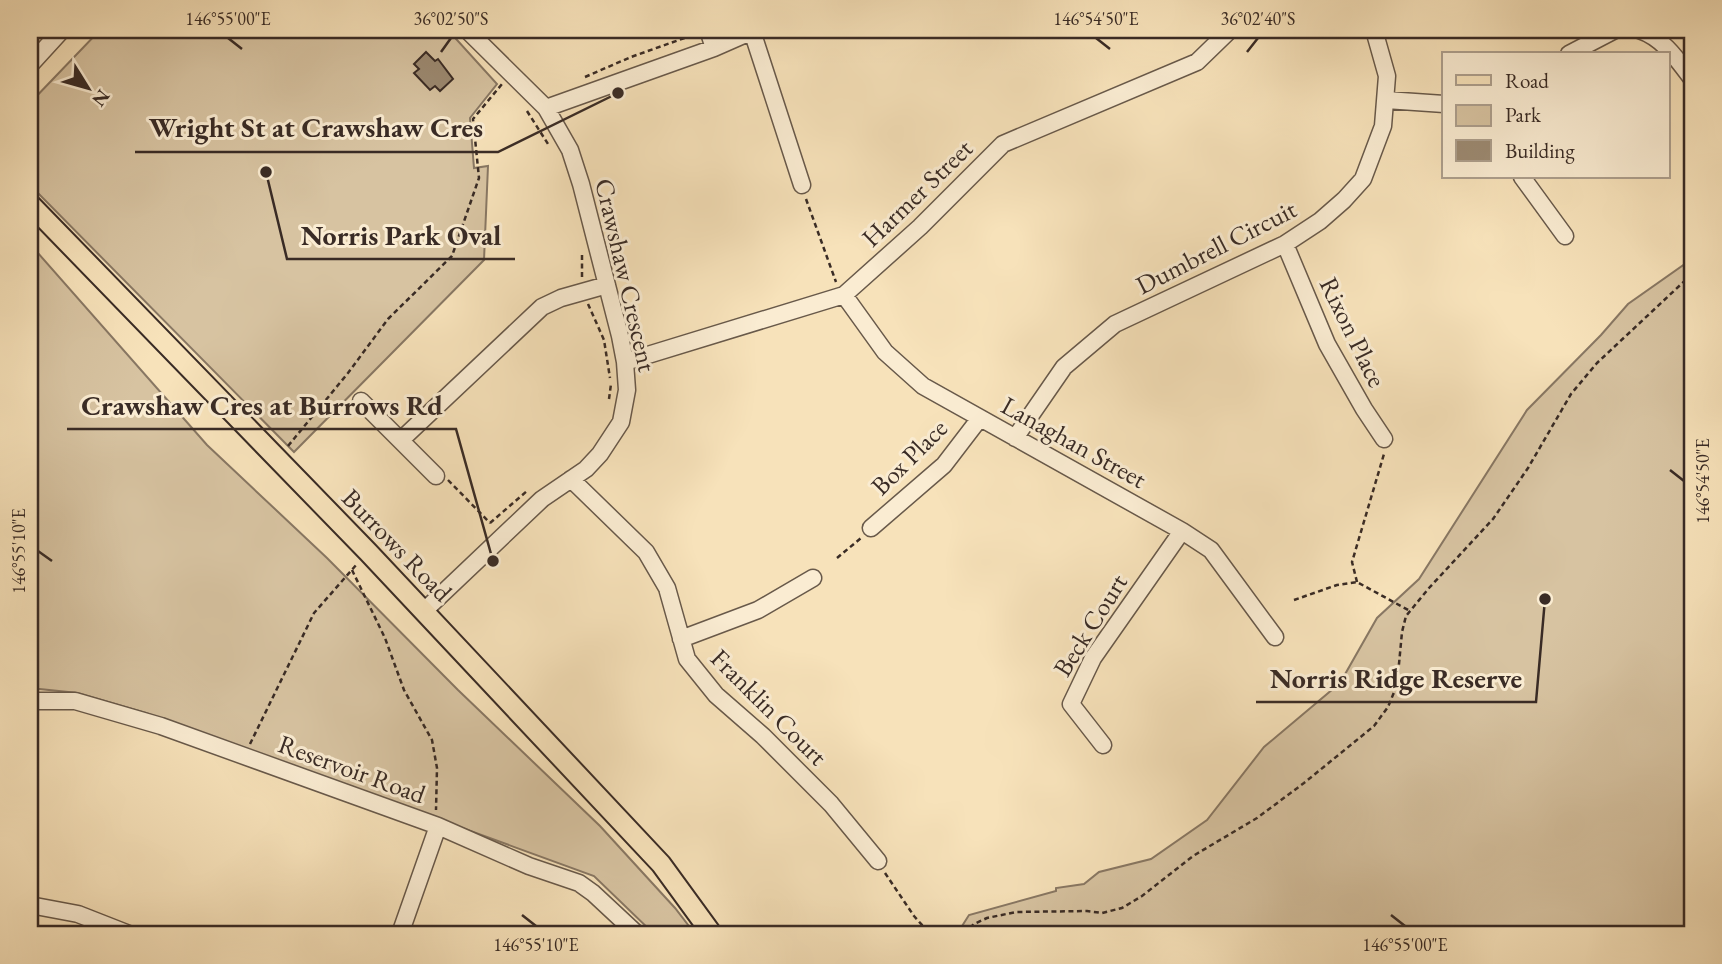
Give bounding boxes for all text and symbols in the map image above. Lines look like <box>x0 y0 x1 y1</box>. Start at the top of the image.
text: 146°55'00"E <box>185 7 271 30</box>
text: 36°02'50"S <box>414 7 488 30</box>
text: 146°54'50"E <box>1053 7 1139 30</box>
text: 36°02'40"S <box>1221 7 1295 30</box>
north arrow <box>52 52 122 122</box>
legend <box>1442 52 1670 178</box>
text: Road <box>1505 67 1549 94</box>
text: N <box>86 84 116 112</box>
text: Park <box>1505 101 1542 128</box>
callout: Wright St at Crawshaw Cres <box>135 103 498 152</box>
text: Wright St at Crawshaw Cres <box>149 109 483 145</box>
street label: Harmer Street <box>854 132 980 254</box>
text: Building <box>1505 137 1575 164</box>
street label: Crawshaw Crescent <box>587 175 665 375</box>
street label: Dumbrell Circuit <box>1130 192 1302 302</box>
callout: Norris Park Oval <box>287 210 515 259</box>
text: Norris Park Oval <box>301 217 501 253</box>
street label: Rixon Place <box>1312 271 1394 393</box>
callout: Crawshaw Cres at Burrows Rd <box>67 380 456 429</box>
text: Crawshaw Cres at Burrows Rd <box>81 387 443 423</box>
street label: Lanaghan Street <box>995 388 1153 496</box>
street label: Box Place <box>863 411 955 503</box>
text: 146°54'50"E <box>1691 438 1714 524</box>
street label: Burrows Road <box>335 481 460 609</box>
text: 146°55'10"E <box>7 508 30 594</box>
street label: Beck Court <box>1045 567 1135 683</box>
street label: Franklin Court <box>703 641 835 773</box>
callout: Norris Ridge Reserve <box>1256 653 1536 702</box>
text: Norris Ridge Reserve <box>1270 660 1522 696</box>
street label: Reservoir Road <box>274 727 431 812</box>
text: 146°55'10"E <box>493 933 579 956</box>
text: 146°55'00"E <box>1362 933 1448 956</box>

